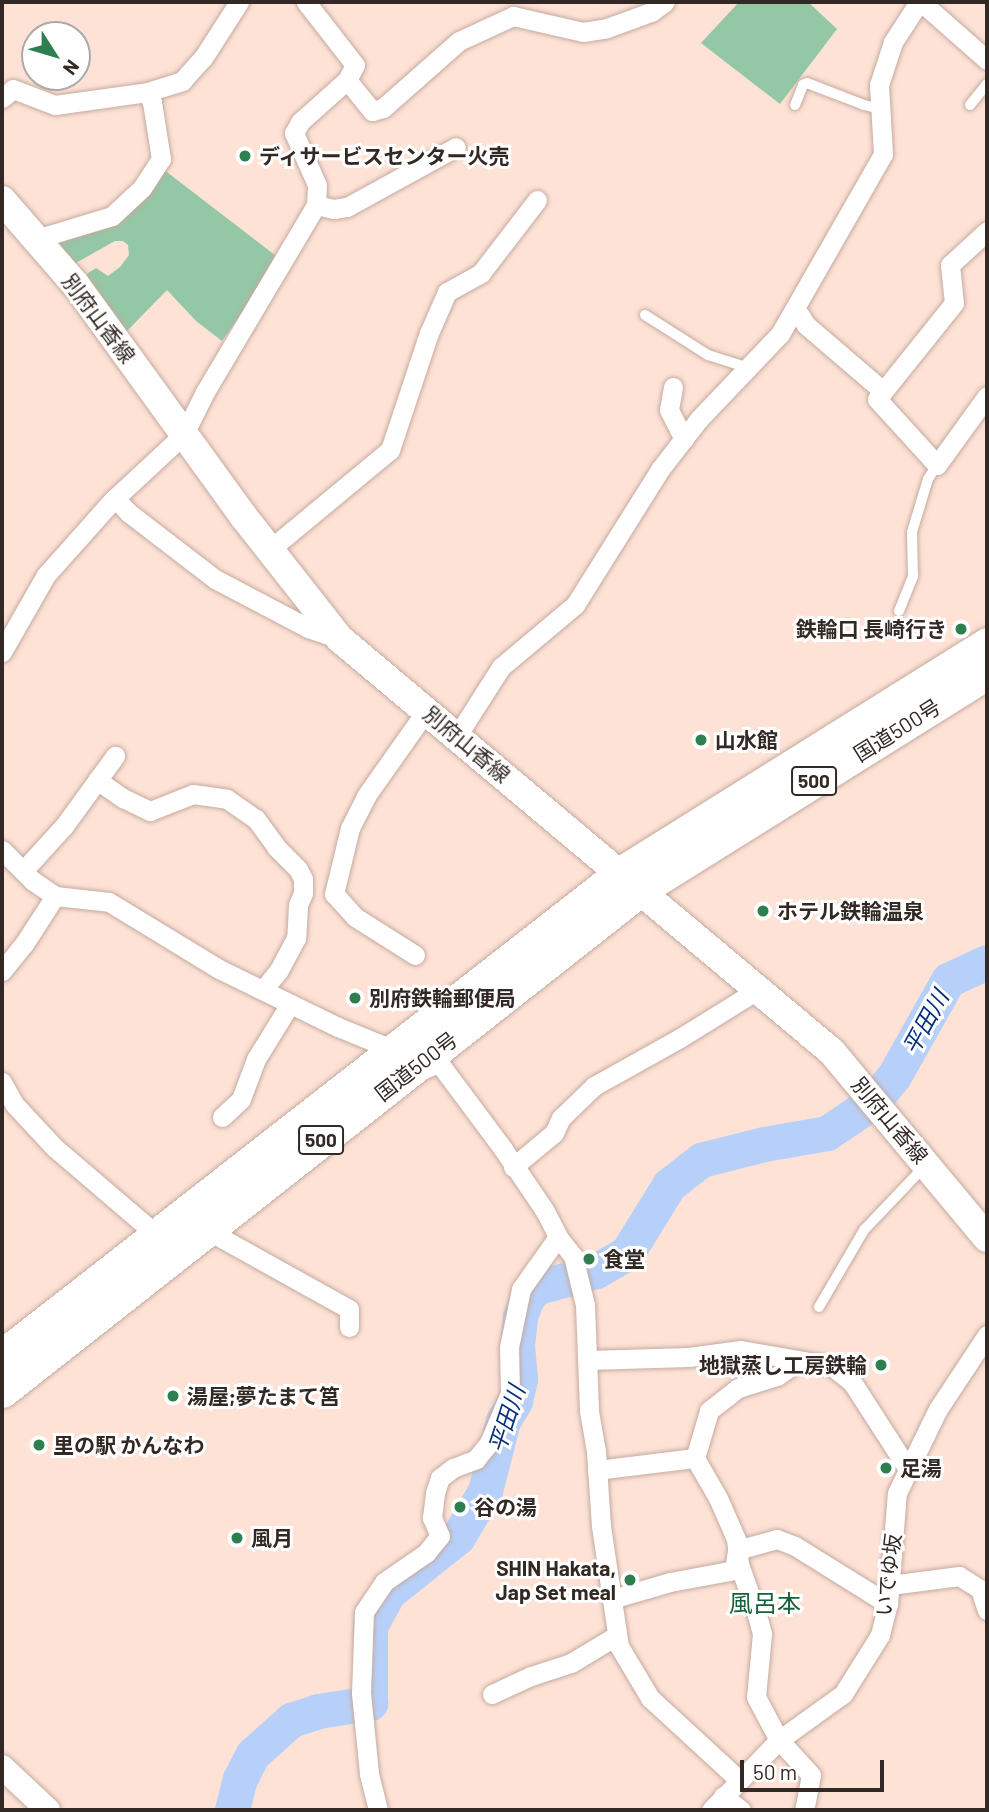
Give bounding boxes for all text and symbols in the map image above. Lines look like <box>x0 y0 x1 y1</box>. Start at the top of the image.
north arrow <box>21 21 91 91</box>
text: N <box>59 56 85 80</box>
place label: ディサービスセンター火売 <box>259 143 511 169</box>
marker: ディサービスセンター火売 <box>237 148 253 164</box>
street label: 別府山香線 <box>57 268 141 368</box>
place label: 鉄輪口 長崎行き <box>796 616 947 642</box>
marker: 鉄輪口 長崎行き <box>953 621 969 637</box>
street label: 国道500号 <box>849 693 945 767</box>
street label: 別府山香線 <box>419 701 515 787</box>
place label: 山水館 <box>715 727 778 753</box>
marker: 山水館 <box>693 732 709 748</box>
road number: 500 <box>790 766 838 796</box>
place label: ホテル鉄輪温泉 <box>777 898 924 924</box>
marker: ホテル鉄輪温泉 <box>755 903 771 919</box>
place label: 別府鉄輪郵便局 <box>369 985 516 1011</box>
water label: 平田川 <box>896 985 954 1059</box>
marker: 別府鉄輪郵便局 <box>347 990 363 1006</box>
street label: 国道500号 <box>370 1026 462 1106</box>
street label: 別府山香線 <box>847 1072 933 1168</box>
road number: 500 <box>296 1124 346 1156</box>
place label: 食堂 <box>603 1246 645 1272</box>
marker: 食堂 <box>581 1251 597 1267</box>
place label: 地獄蒸し工房鉄輪 <box>699 1352 867 1378</box>
marker: 地獄蒸し工房鉄輪 <box>873 1357 889 1373</box>
water label: 平田川 <box>482 1382 530 1456</box>
place label: 湯屋;夢たまて筥 <box>187 1383 341 1409</box>
marker: 湯屋;夢たまて筥 <box>165 1388 181 1404</box>
place label: 里の駅 かんなわ <box>53 1432 204 1458</box>
marker: 里の駅 かんなわ <box>31 1437 47 1453</box>
place label: 足湯 <box>900 1455 942 1481</box>
marker: 足湯 <box>878 1460 894 1476</box>
place label: 谷の湯 <box>474 1494 537 1520</box>
marker: 谷の湯 <box>452 1499 468 1515</box>
place label: 風月 <box>251 1525 293 1551</box>
marker: 風月 <box>229 1530 245 1546</box>
street label: いでゆ坂 <box>870 1532 906 1618</box>
place label: SHIN Hakata, Jap Set meal <box>496 1555 616 1605</box>
marker: SHIN Hakata, Jap Set meal <box>622 1572 638 1588</box>
district label: 風呂本 <box>729 1589 801 1617</box>
scale bar <box>744 1745 888 1789</box>
text: 50 m <box>753 1759 797 1784</box>

